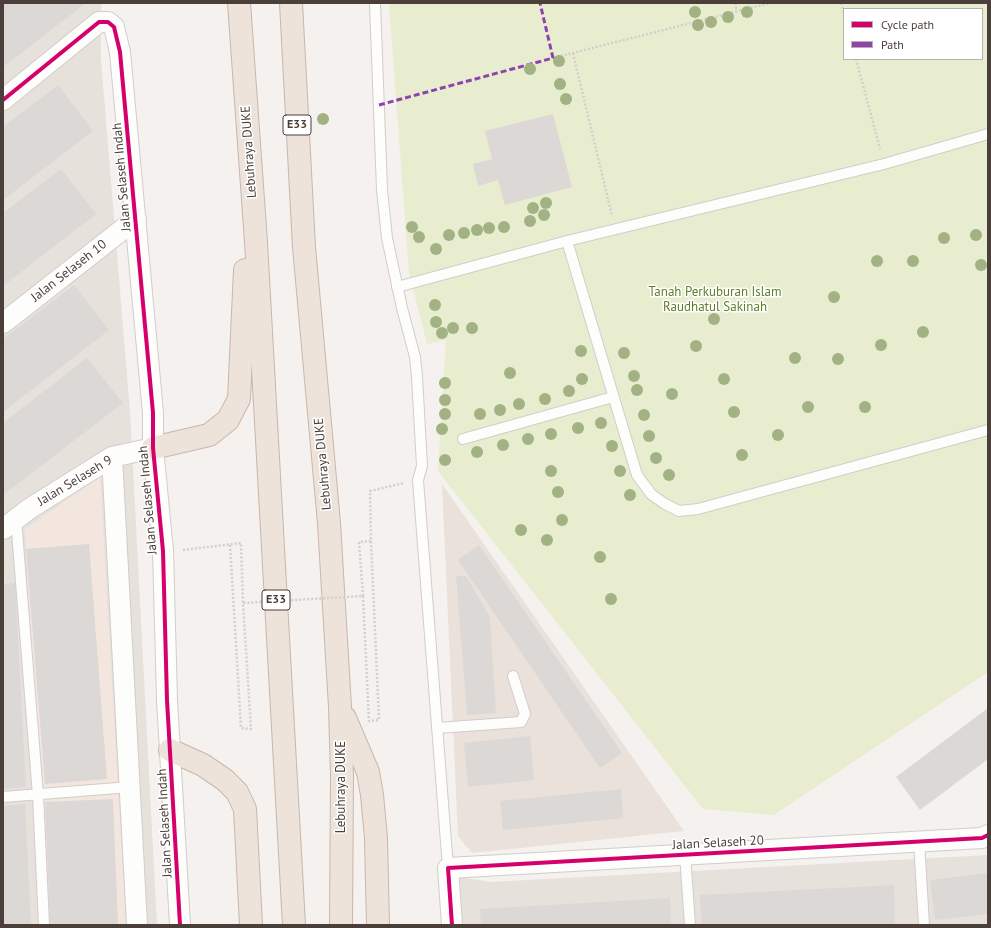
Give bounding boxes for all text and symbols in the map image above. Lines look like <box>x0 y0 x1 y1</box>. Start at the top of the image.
legend <box>843 8 983 60</box>
text: Cycle path <box>881 17 934 32</box>
text: Path <box>881 37 904 52</box>
street label: Lebuhraya DUKE <box>238 105 260 199</box>
road number: E33 <box>283 115 311 135</box>
street label: Jalan Selaseh Indah <box>109 122 135 232</box>
street label: Jalan Selaseh 10 <box>28 237 110 305</box>
park label: Tanah Perkuburan Islam Raudhatul Sakinah <box>648 284 782 315</box>
street label: Lebuhraya DUKE <box>311 417 335 511</box>
street label: Jalan Selaseh Indah <box>135 445 161 555</box>
street label: Jalan Selaseh 9 <box>35 453 115 509</box>
road number: E33 <box>262 590 290 610</box>
street label: Lebuhraya DUKE <box>333 741 349 833</box>
street label: Jalan Selaseh Indah <box>154 768 176 878</box>
street label: Jalan Selaseh 20 <box>672 833 764 853</box>

